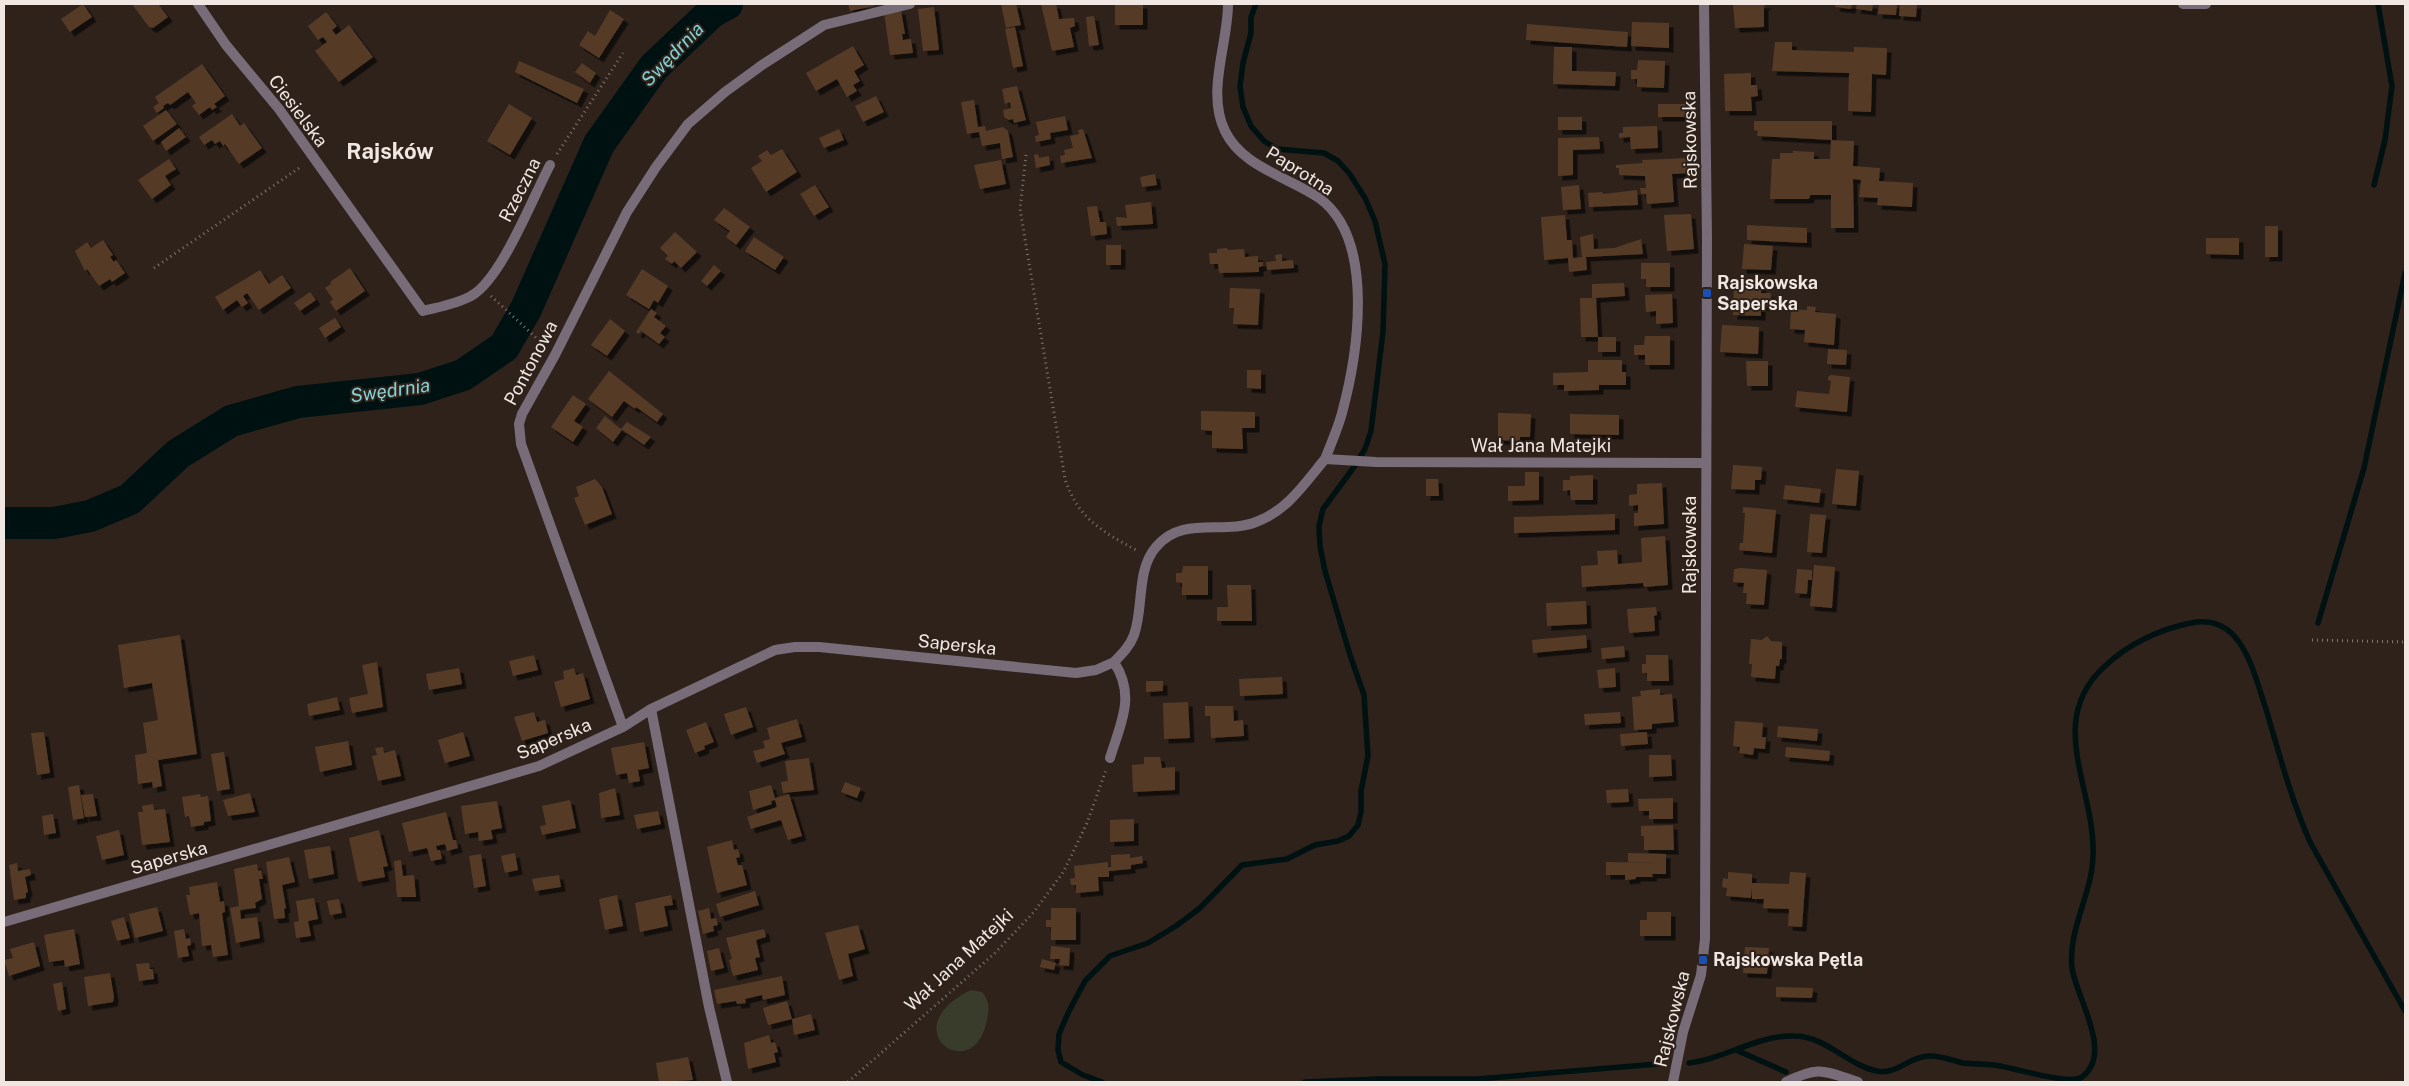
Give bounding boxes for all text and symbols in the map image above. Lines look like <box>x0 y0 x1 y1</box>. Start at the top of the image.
water label: Swędrnia <box>636 17 708 91</box>
street label: Ciesielska <box>264 70 332 151</box>
street label: Rajskowska <box>1678 91 1701 189</box>
district label: Rajsków <box>346 138 434 164</box>
street label: Paprotna <box>1263 142 1338 200</box>
street label: Rzeczna <box>494 154 545 225</box>
place label: Rajskowska Saperska <box>1717 272 1818 314</box>
marker: Rajskowska Saperska <box>1701 287 1713 299</box>
street label: Pontonowa <box>500 317 562 409</box>
water label: Swędrnia <box>349 374 431 406</box>
street label: Wał Jana Matejki <box>1471 435 1611 456</box>
street label: Rajskowska <box>1679 496 1700 594</box>
street label: Saperska <box>917 630 997 659</box>
street label: Saperska <box>513 713 594 764</box>
street label: Saperska <box>128 837 210 878</box>
street label: Wał Jana Matejki <box>900 904 1017 1015</box>
place label: Rajskowska Pętla <box>1713 949 1863 970</box>
marker: Rajskowska Pętla <box>1697 954 1709 966</box>
street label: Rajskowska <box>1649 969 1694 1069</box>

